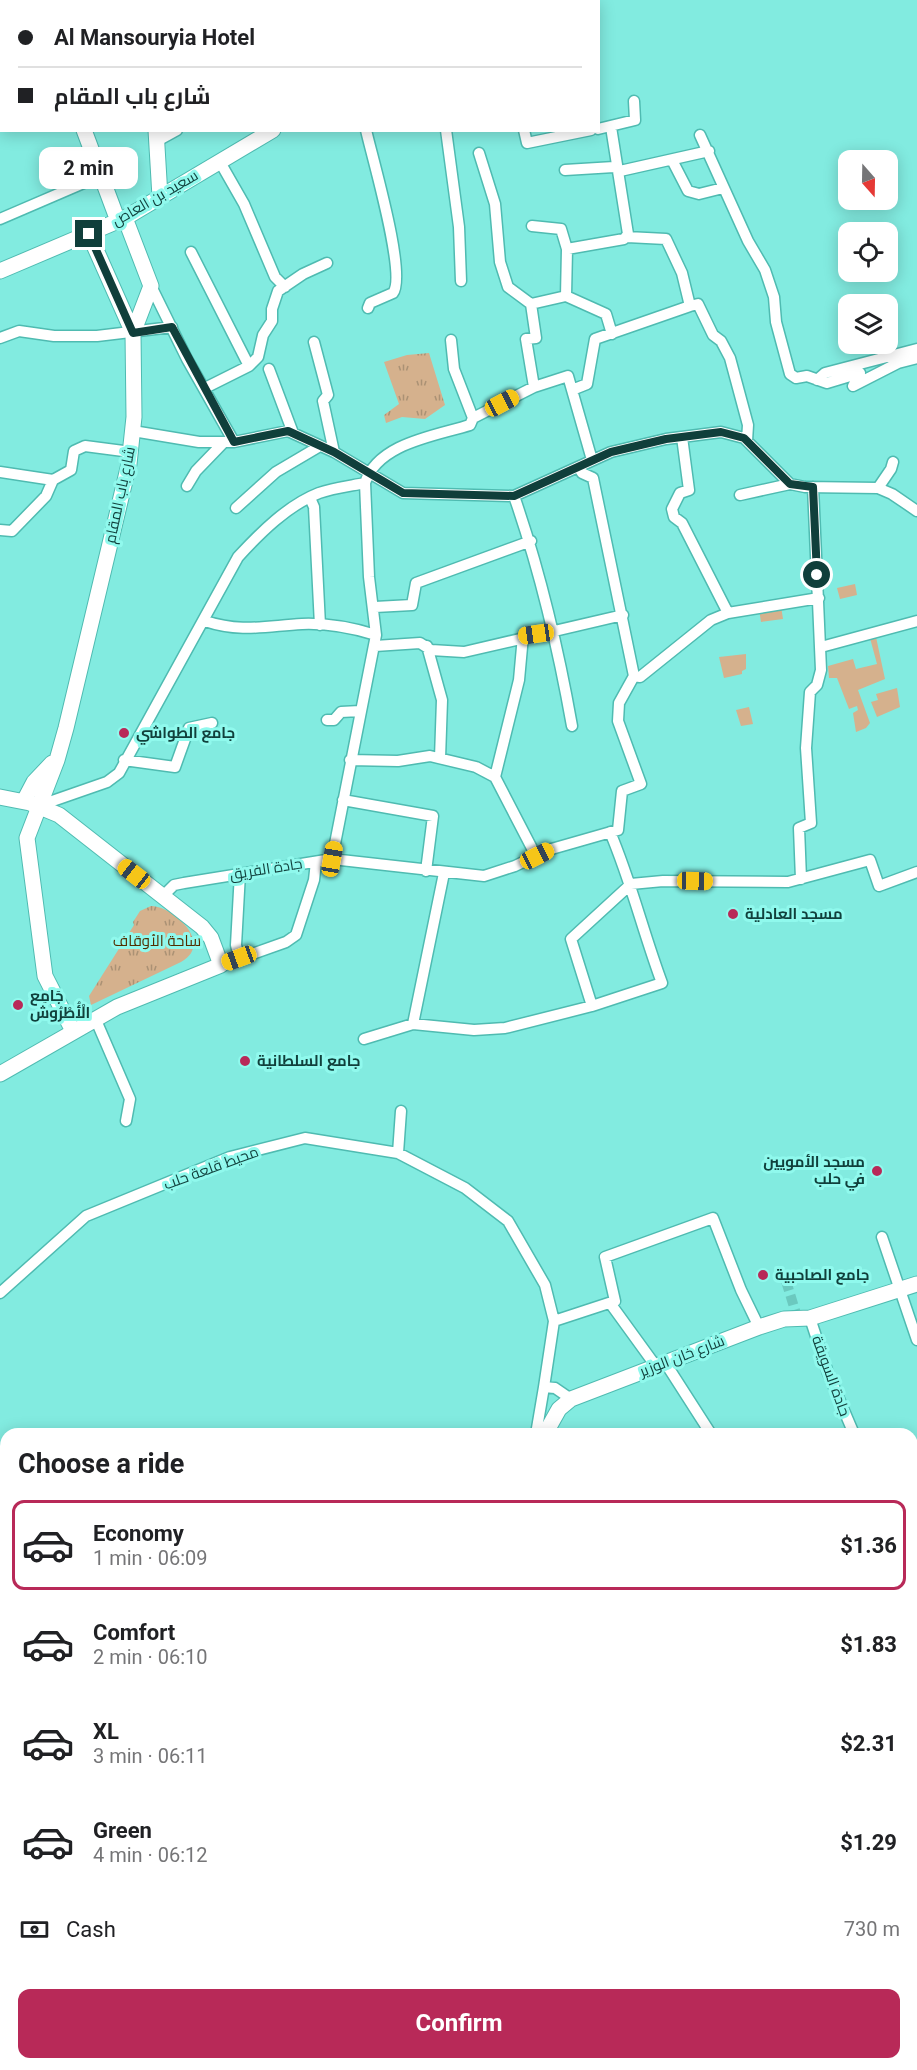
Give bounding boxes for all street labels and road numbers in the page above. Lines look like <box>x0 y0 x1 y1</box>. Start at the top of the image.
street label: سعيد بن العاص <box>109 166 202 231</box>
street label: شارع باب المقام <box>101 445 141 545</box>
street label: جادة الفريق <box>228 854 304 885</box>
street label: محيط قلعة حلب <box>161 1143 261 1193</box>
street label: شارع خان الوزير <box>636 1332 728 1383</box>
street label: جادة السويقة <box>808 1333 854 1419</box>

